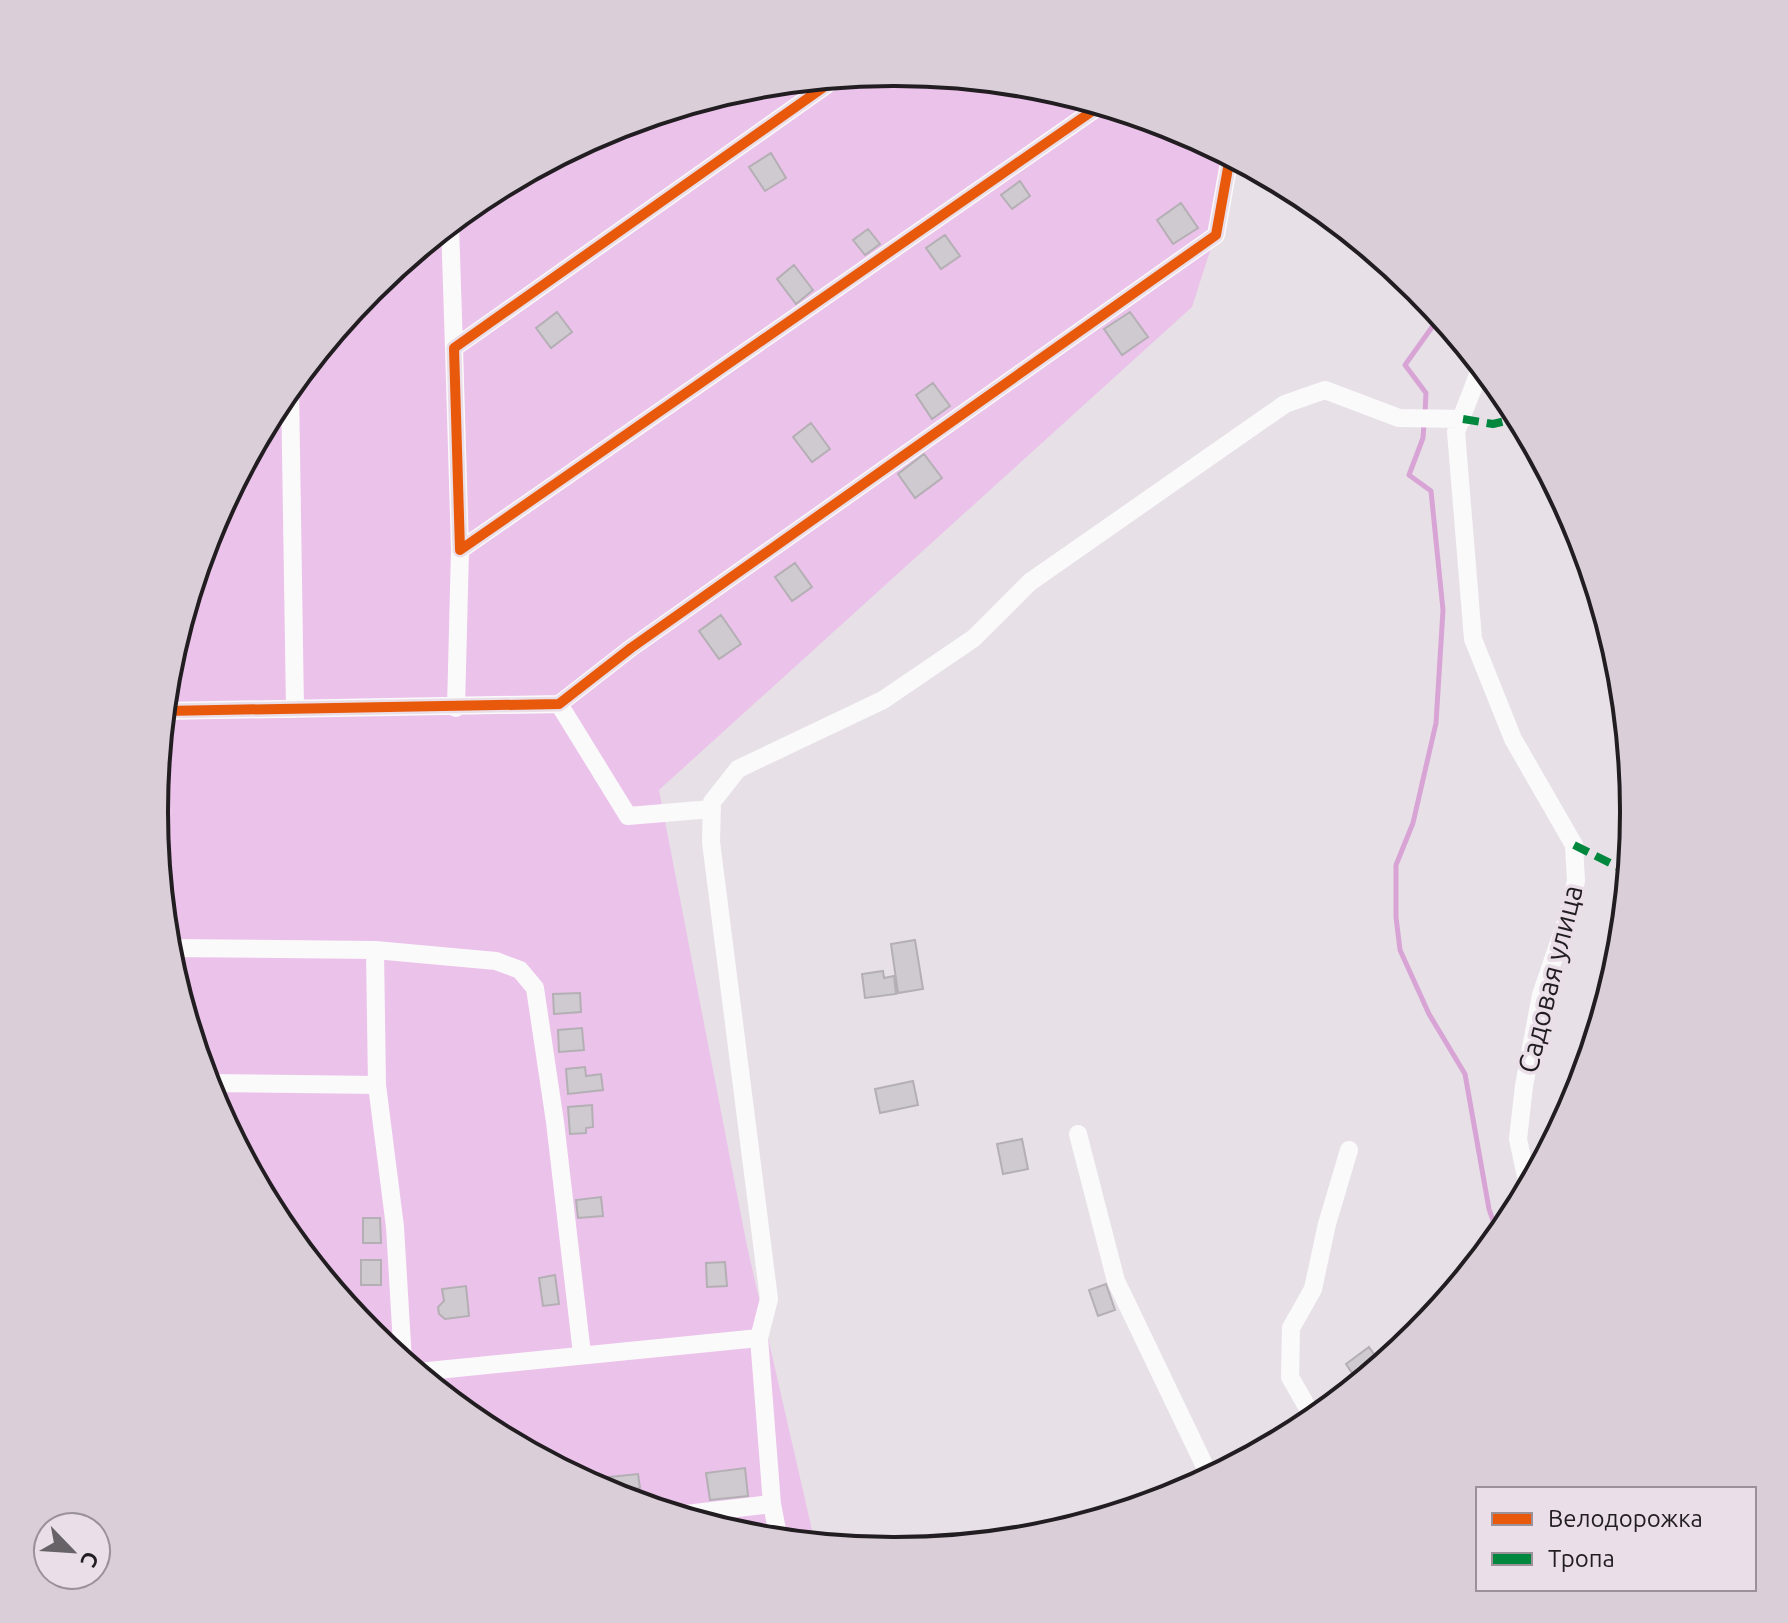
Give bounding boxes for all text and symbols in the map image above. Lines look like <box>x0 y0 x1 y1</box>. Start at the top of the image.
street label: Садовая улица <box>1511 882 1588 1076</box>
legend <box>1476 1487 1756 1591</box>
text: Велодорожка <box>1548 1505 1703 1532</box>
north arrow <box>32 1511 112 1591</box>
text: Тропа <box>1548 1545 1615 1572</box>
text: С <box>76 1548 105 1571</box>

